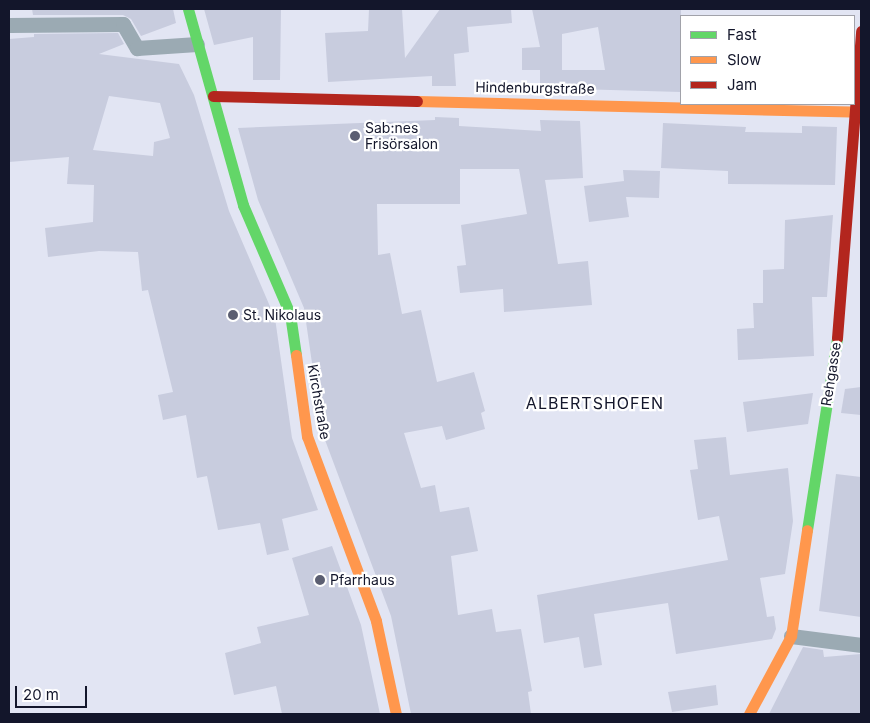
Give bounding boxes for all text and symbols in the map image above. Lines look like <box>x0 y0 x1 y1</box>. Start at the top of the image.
legend <box>680 15 855 105</box>
text: Fast <box>727 25 757 44</box>
text: Slow <box>727 50 761 69</box>
text: Jam <box>727 75 757 94</box>
street label: Hindenburgstraße <box>475 79 595 97</box>
place label: Sab:nes Frisörsalon <box>365 120 438 152</box>
marker: Sab:nes Frisörsalon <box>349 130 361 142</box>
place label: St. Nikolaus <box>243 307 321 323</box>
marker: St. Nikolaus <box>227 309 239 321</box>
street label: Rehgasse <box>818 341 844 407</box>
street label: Kirchstraße <box>304 363 334 441</box>
district label: ALBERTSHOFEN <box>524 393 666 413</box>
place label: Pfarrhaus <box>330 572 395 588</box>
marker: Pfarrhaus <box>314 574 326 586</box>
scale bar <box>18 676 90 708</box>
text: 20 m <box>23 685 59 704</box>

